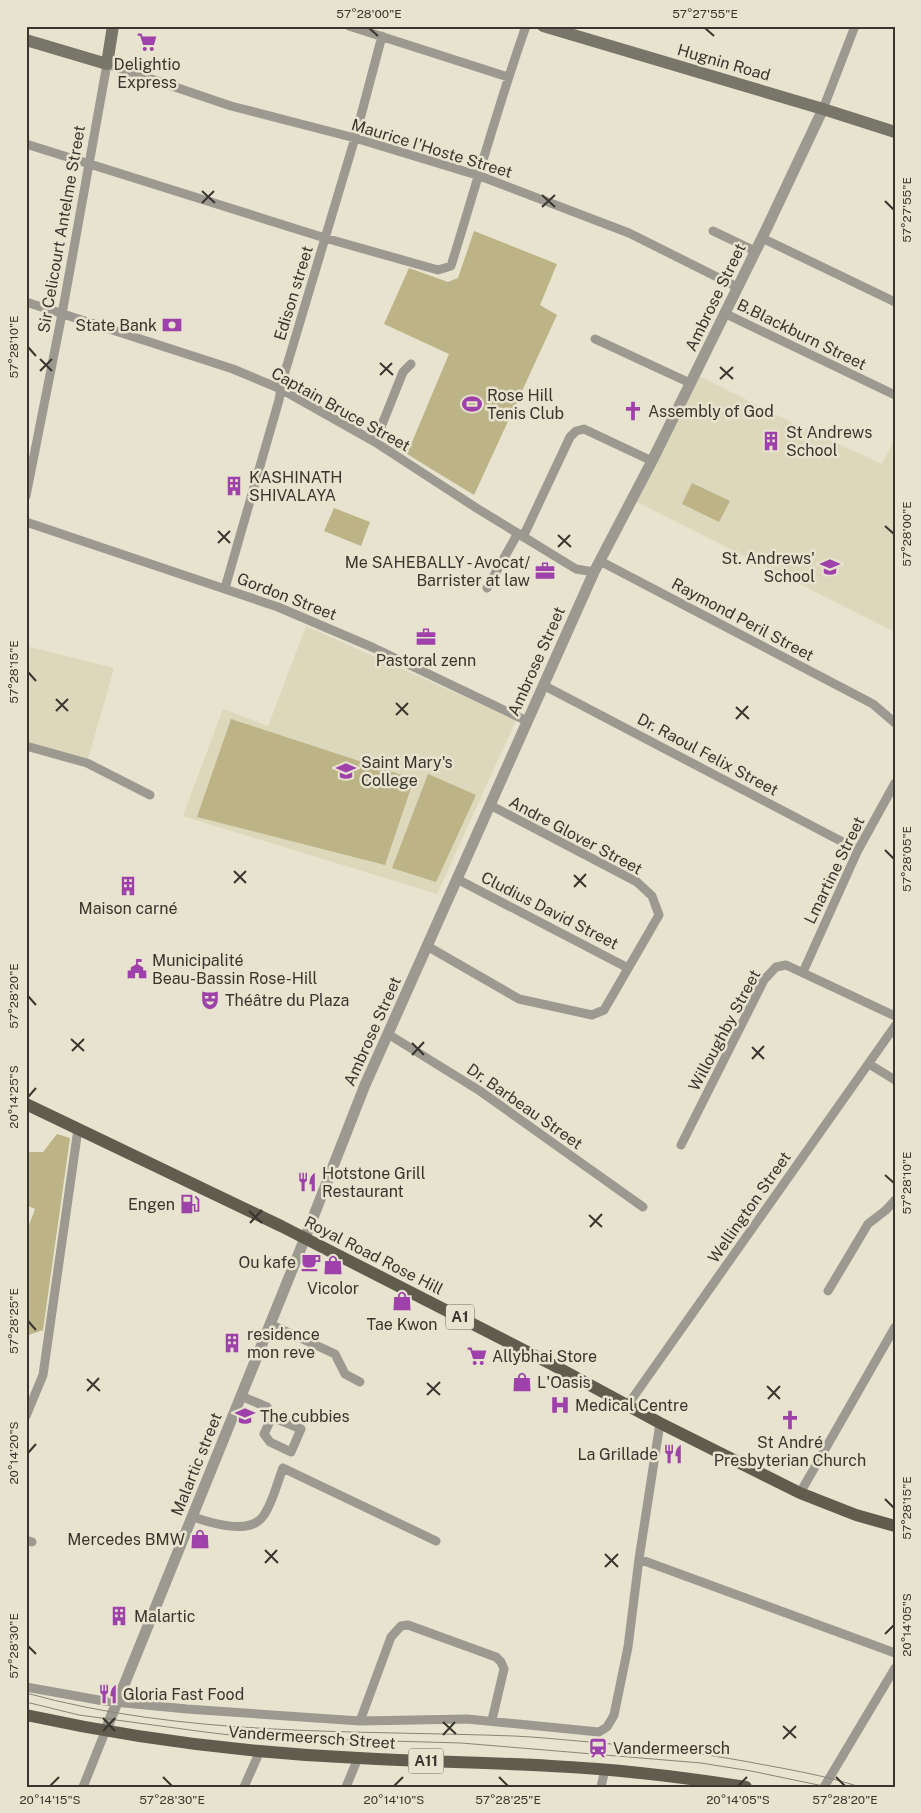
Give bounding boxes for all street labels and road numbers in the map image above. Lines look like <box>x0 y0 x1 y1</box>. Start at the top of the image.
street label: Hugnin Road <box>675 40 773 85</box>
street label: Maurice I'Hoste Street <box>349 115 515 182</box>
street label: Sir Celicourt Antelme Street <box>34 124 89 334</box>
street label: Ambrose Street <box>681 240 750 354</box>
street label: Edison street <box>270 244 317 343</box>
street label: B.Blackburn Street <box>734 295 869 374</box>
street label: Captain Bruce Street <box>268 363 413 455</box>
street label: Gordon Street <box>234 569 339 624</box>
street label: Raymond Peril Street <box>668 574 817 665</box>
street label: Ambrose Street <box>504 604 569 719</box>
street label: Dr. Raoul Felix Street <box>634 709 782 800</box>
street label: Andre Glover Street <box>506 792 646 879</box>
street label: Lmartine Street <box>800 813 869 927</box>
street label: Cludius David Street <box>478 868 622 953</box>
street label: Willoughby Street <box>685 966 764 1094</box>
street label: Ambrose Street <box>340 974 405 1089</box>
street label: Dr. Barbeau Street <box>463 1059 586 1153</box>
street label: Wellington Street <box>704 1148 795 1266</box>
street label: Royal Road Rose Hill <box>301 1212 447 1299</box>
road number: A1 <box>446 1304 474 1330</box>
street label: Malartic street <box>167 1410 226 1519</box>
street label: Vandermeersch Street <box>228 1722 396 1753</box>
road number: A11 <box>408 1748 444 1774</box>

